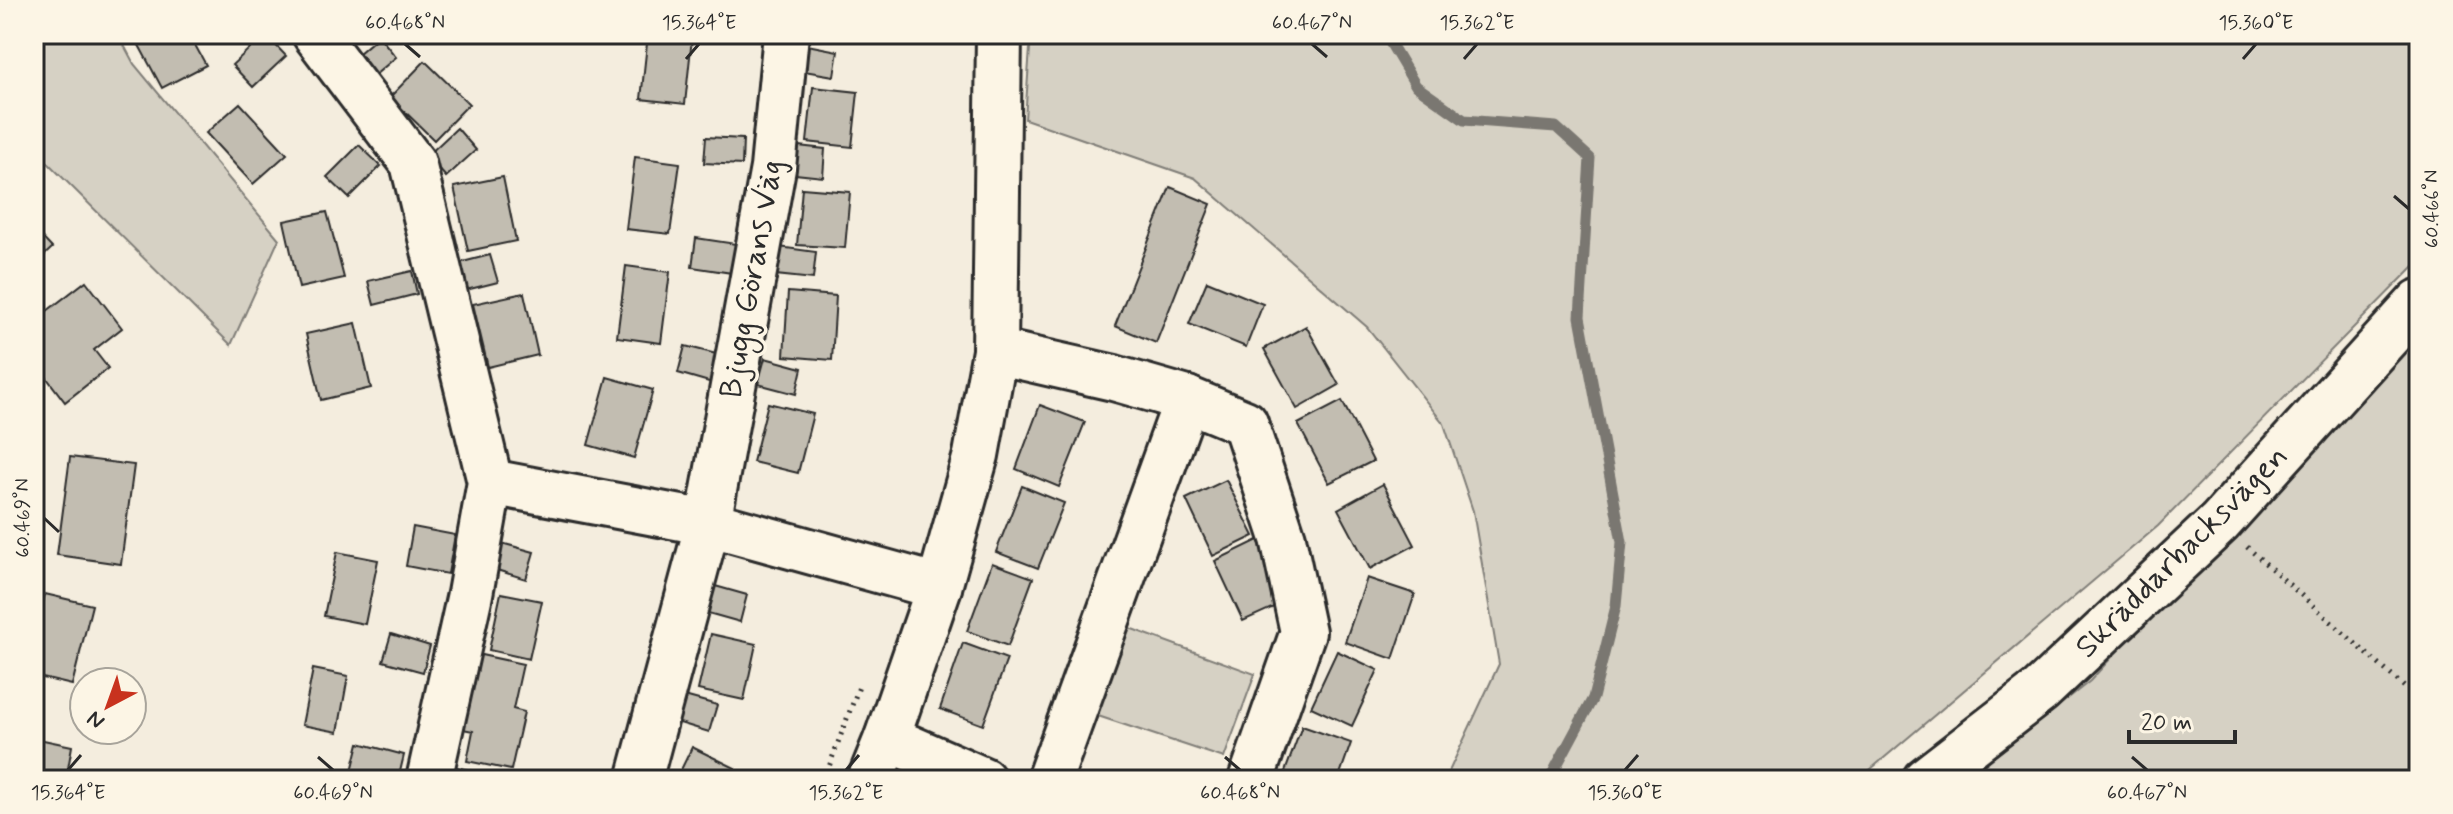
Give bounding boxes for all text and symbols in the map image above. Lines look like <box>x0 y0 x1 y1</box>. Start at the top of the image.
text: 60.468°N <box>365 10 445 37</box>
text: 15.364°E <box>662 10 736 37</box>
text: 60.467°N <box>1272 10 1352 37</box>
text: 15.362°E <box>1440 10 1514 37</box>
text: 15.360°E <box>2219 10 2293 37</box>
street label: Bjugg Görans Väg <box>710 156 796 402</box>
text: 60.466°N <box>2419 170 2446 248</box>
street label: Skräddarbacksvägen <box>2066 436 2298 668</box>
text: 60.469°N <box>10 478 37 558</box>
north arrow <box>68 666 148 746</box>
scale bar <box>2129 694 2235 744</box>
text: N <box>81 704 111 735</box>
text: 20 m <box>2141 708 2192 739</box>
text: 15.364°E <box>31 780 105 807</box>
text: 60.469°N <box>293 780 373 807</box>
text: 15.362°E <box>809 780 883 807</box>
text: 60.468°N <box>1200 780 1280 807</box>
text: 15.360°E <box>1588 780 1662 807</box>
text: 60.467°N <box>2107 780 2187 807</box>

